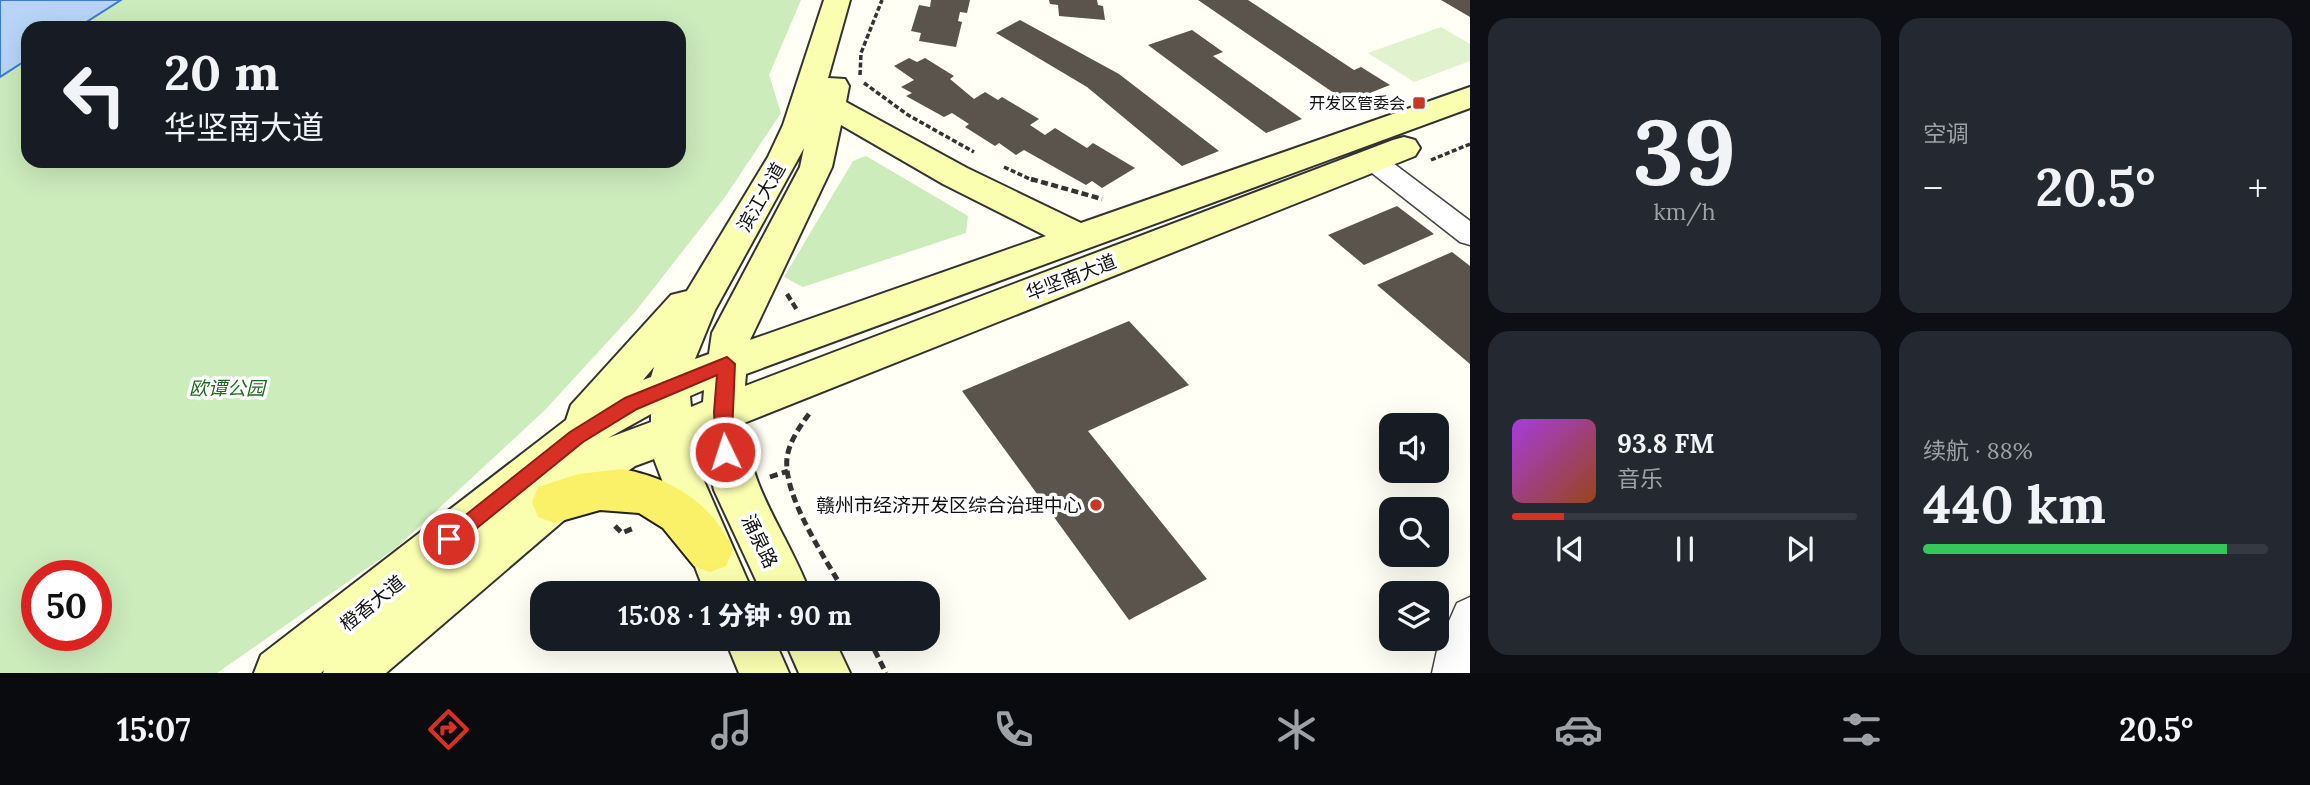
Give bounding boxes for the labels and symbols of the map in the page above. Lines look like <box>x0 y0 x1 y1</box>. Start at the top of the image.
place label: 开发区管委会 <box>1309 93 1405 113</box>
marker: 开发区管委会 <box>1411 95 1427 111</box>
street label: 滨江大道 <box>732 158 790 236</box>
street label: 华坚南大道 <box>1022 249 1120 305</box>
park label: 欧谭公园 <box>189 376 268 400</box>
position arrow <box>688 415 762 489</box>
place label: 赣州市经济开发区综合治理中心 <box>816 493 1082 517</box>
marker: 赣州市经济开发区综合治理中心 <box>1088 497 1104 513</box>
pin <box>419 509 479 569</box>
street label: 涌泉路 <box>737 510 783 572</box>
speed limit sign: 50 <box>21 560 112 651</box>
street label: 橙香大道 <box>335 570 409 636</box>

